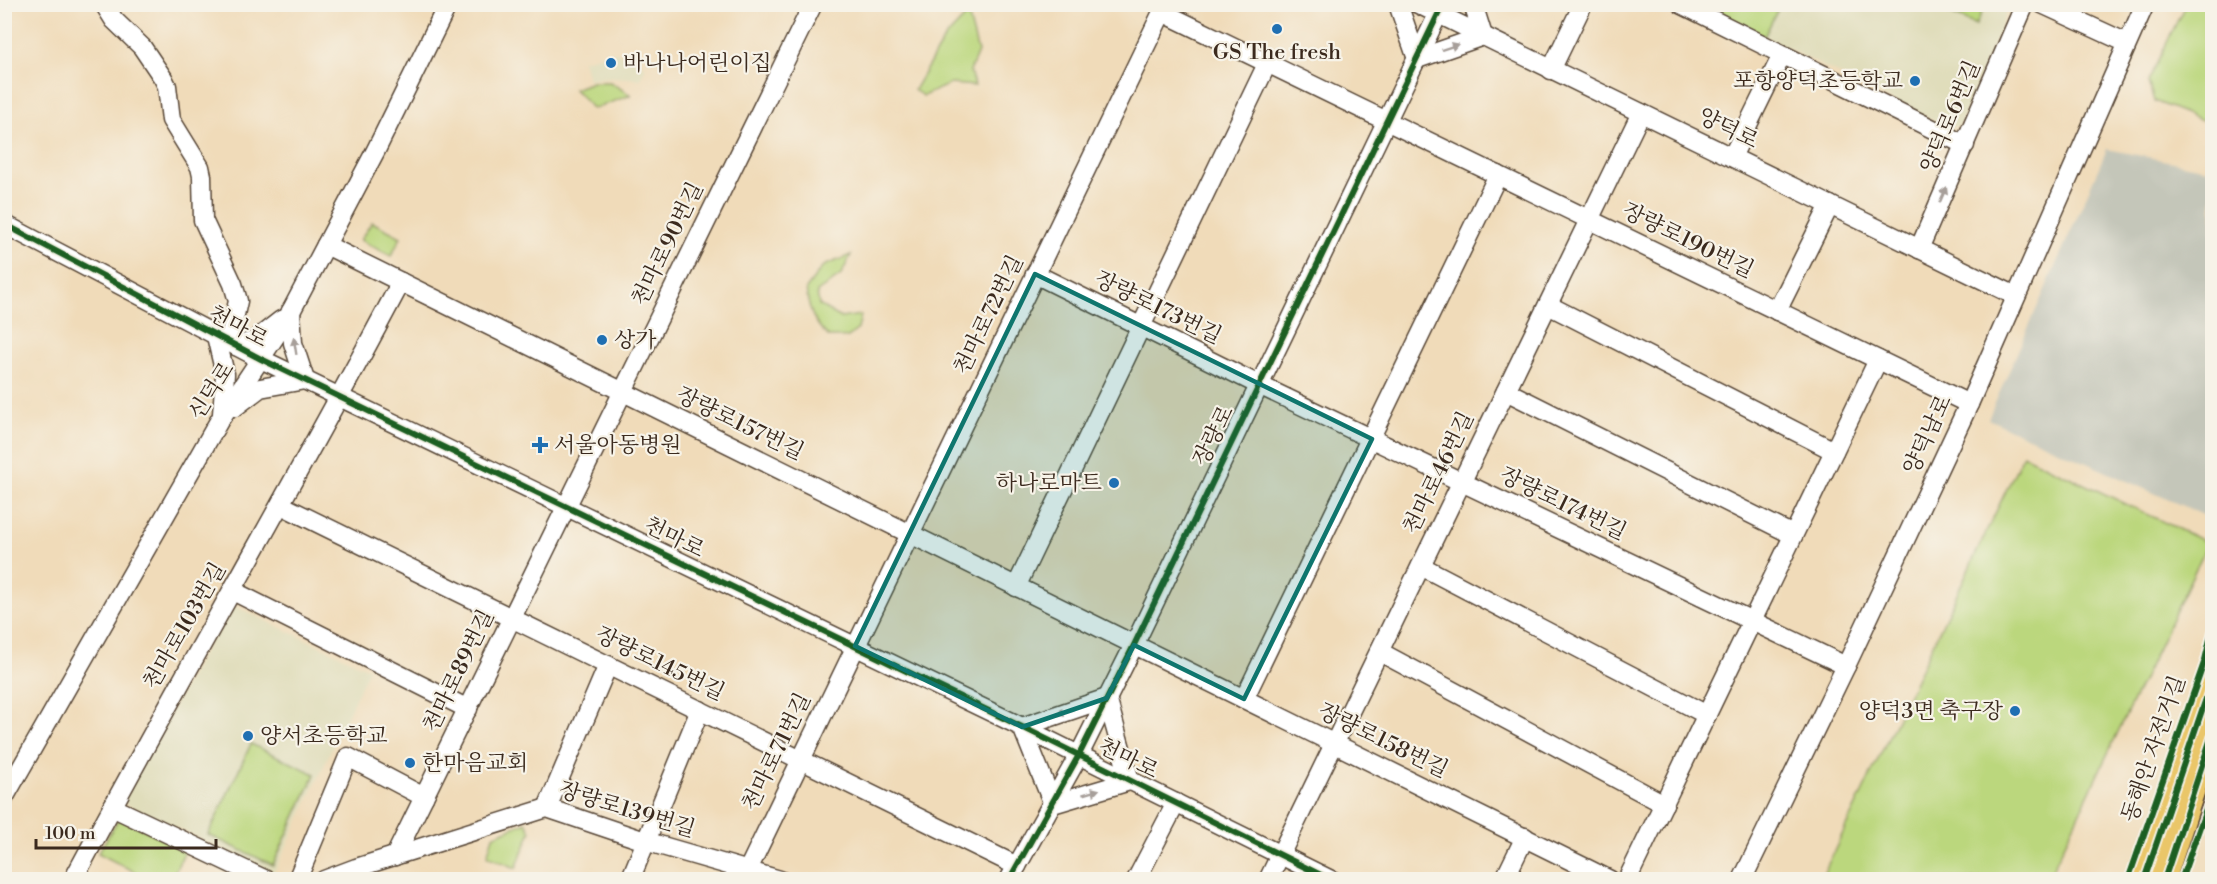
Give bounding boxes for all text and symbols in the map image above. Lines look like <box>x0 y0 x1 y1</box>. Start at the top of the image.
marker: GS The fresh <box>1270 22 1284 36</box>
place label: GS The fresh <box>1213 39 1341 66</box>
one-way arrow <box>1441 42 1459 52</box>
place label: 바나나어린이집 <box>623 50 772 77</box>
marker: 바나나어린이집 <box>604 56 618 70</box>
street label: 양덕로6번길 <box>1915 57 1987 177</box>
place label: 포항양덕초등학교 <box>1733 68 1903 95</box>
marker: 포항양덕초등학교 <box>1908 74 1922 88</box>
street label: 양덕로 <box>1693 103 1763 155</box>
street label: 천마로90번길 <box>626 178 710 310</box>
one-way arrow <box>1938 186 1948 204</box>
street label: 장량로190번길 <box>1618 198 1758 284</box>
street label: 천마로72번길 <box>948 251 1030 379</box>
street label: 장량로173번길 <box>1090 266 1226 350</box>
street label: 천마로 <box>204 300 272 354</box>
place label: 상가 <box>614 327 657 354</box>
marker: 상가 <box>595 333 609 347</box>
one-way arrow <box>290 336 299 355</box>
street label: 신덕로 <box>183 357 241 425</box>
street label: 장량로157번길 <box>672 382 808 466</box>
street label: 양덕남로 <box>1898 391 1958 479</box>
street label: 장량로 <box>1188 401 1240 471</box>
street label: 천마로46번길 <box>1398 407 1480 539</box>
place label: 서울아동병원 <box>554 432 682 459</box>
marker: 서울아동병원 <box>531 436 549 454</box>
street label: 장량로174번길 <box>1495 462 1631 546</box>
place label: 하나로마트 <box>996 470 1102 497</box>
marker: 하나로마트 <box>1107 476 1121 490</box>
street label: 천마로 <box>639 512 709 564</box>
street label: 천마로103번길 <box>138 558 232 694</box>
street label: 천마로89번길 <box>418 605 500 737</box>
street label: 장량로145번길 <box>591 621 729 707</box>
street label: 동해안 자전거길 <box>2116 672 2192 826</box>
street label: 천마로71번길 <box>737 689 817 815</box>
street label: 장량로158번길 <box>1314 698 1452 784</box>
place label: 양덕3면 축구장 <box>1859 698 2004 725</box>
marker: 양덕3면 축구장 <box>2008 704 2022 718</box>
one-way arrow <box>1056 708 1074 718</box>
place label: 양서초등학교 <box>260 723 388 750</box>
marker: 양서초등학교 <box>241 729 255 743</box>
street label: 천마로 <box>1093 733 1163 785</box>
place label: 한마음교회 <box>422 750 528 777</box>
marker: 한마음교회 <box>403 756 417 770</box>
street label: 장량로139번길 <box>556 776 698 844</box>
one-way arrow <box>1082 787 1100 796</box>
scale bar <box>36 812 216 850</box>
text: 100 m <box>45 822 96 845</box>

